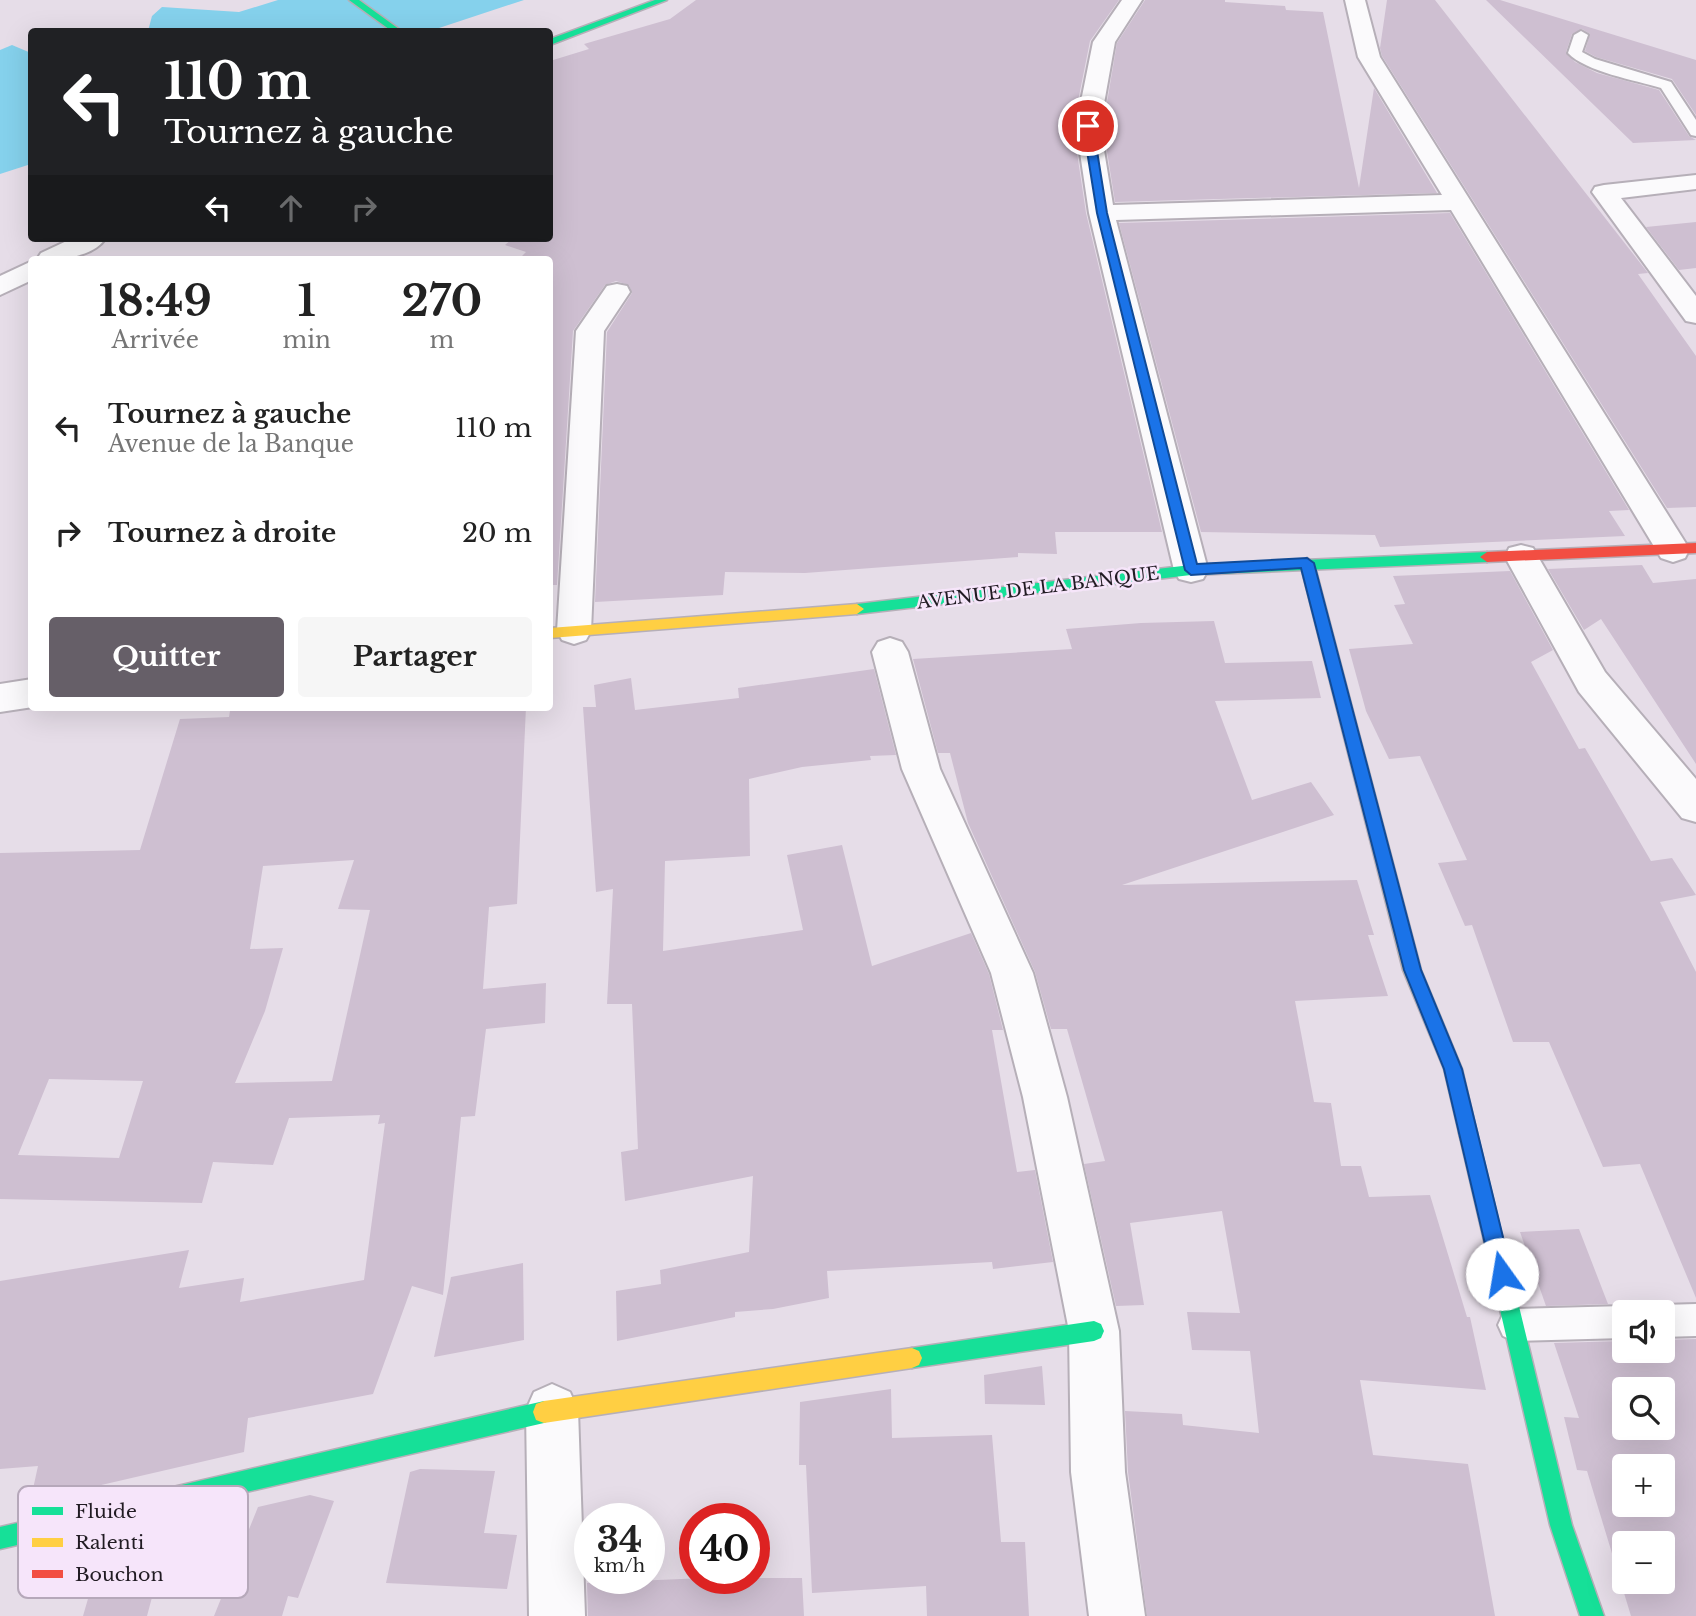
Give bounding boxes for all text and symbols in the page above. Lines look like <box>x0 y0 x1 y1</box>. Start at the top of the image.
text: 110 m <box>164 51 311 112</box>
icon: left <box>49 56 140 147</box>
pin <box>1058 96 1118 156</box>
icon: arrive <box>1069 107 1107 145</box>
text: Tournez à gauche <box>164 112 454 152</box>
icon: left <box>199 189 237 227</box>
icon: ahead <box>272 189 310 227</box>
icon: right <box>345 189 383 227</box>
text: 18:49 <box>99 275 212 327</box>
text: 1 <box>298 275 316 327</box>
text: 270 <box>402 275 482 327</box>
text: Arrivée <box>112 326 199 354</box>
text: min <box>282 326 331 354</box>
text: m <box>430 326 454 354</box>
text: Tournez à gauche <box>108 398 351 430</box>
icon: left <box>49 409 87 447</box>
text: 110 m <box>455 412 532 444</box>
text: Avenue de la Banque <box>108 430 354 458</box>
icon: right <box>49 514 87 552</box>
text: Tournez à droite <box>108 517 336 549</box>
text: 20 m <box>462 517 532 549</box>
street label: AVENUE DE LA BANQUE <box>915 562 1160 614</box>
button: Quitter <box>49 617 284 697</box>
button: Partager <box>298 617 532 697</box>
position arrow <box>1465 1237 1539 1311</box>
map controls <box>1612 1300 1675 1594</box>
button: sound <box>1612 1300 1675 1363</box>
button: search <box>1612 1377 1675 1440</box>
button: + <box>1612 1454 1675 1517</box>
legend <box>18 1486 248 1598</box>
text: Fluide <box>75 1500 137 1523</box>
speed limit sign: 40 <box>679 1503 770 1594</box>
text: 34 <box>597 1518 642 1561</box>
text: Ralenti <box>75 1531 145 1554</box>
button: − <box>1612 1531 1675 1594</box>
text: km/h <box>594 1555 645 1577</box>
text: Bouchon <box>75 1563 164 1586</box>

